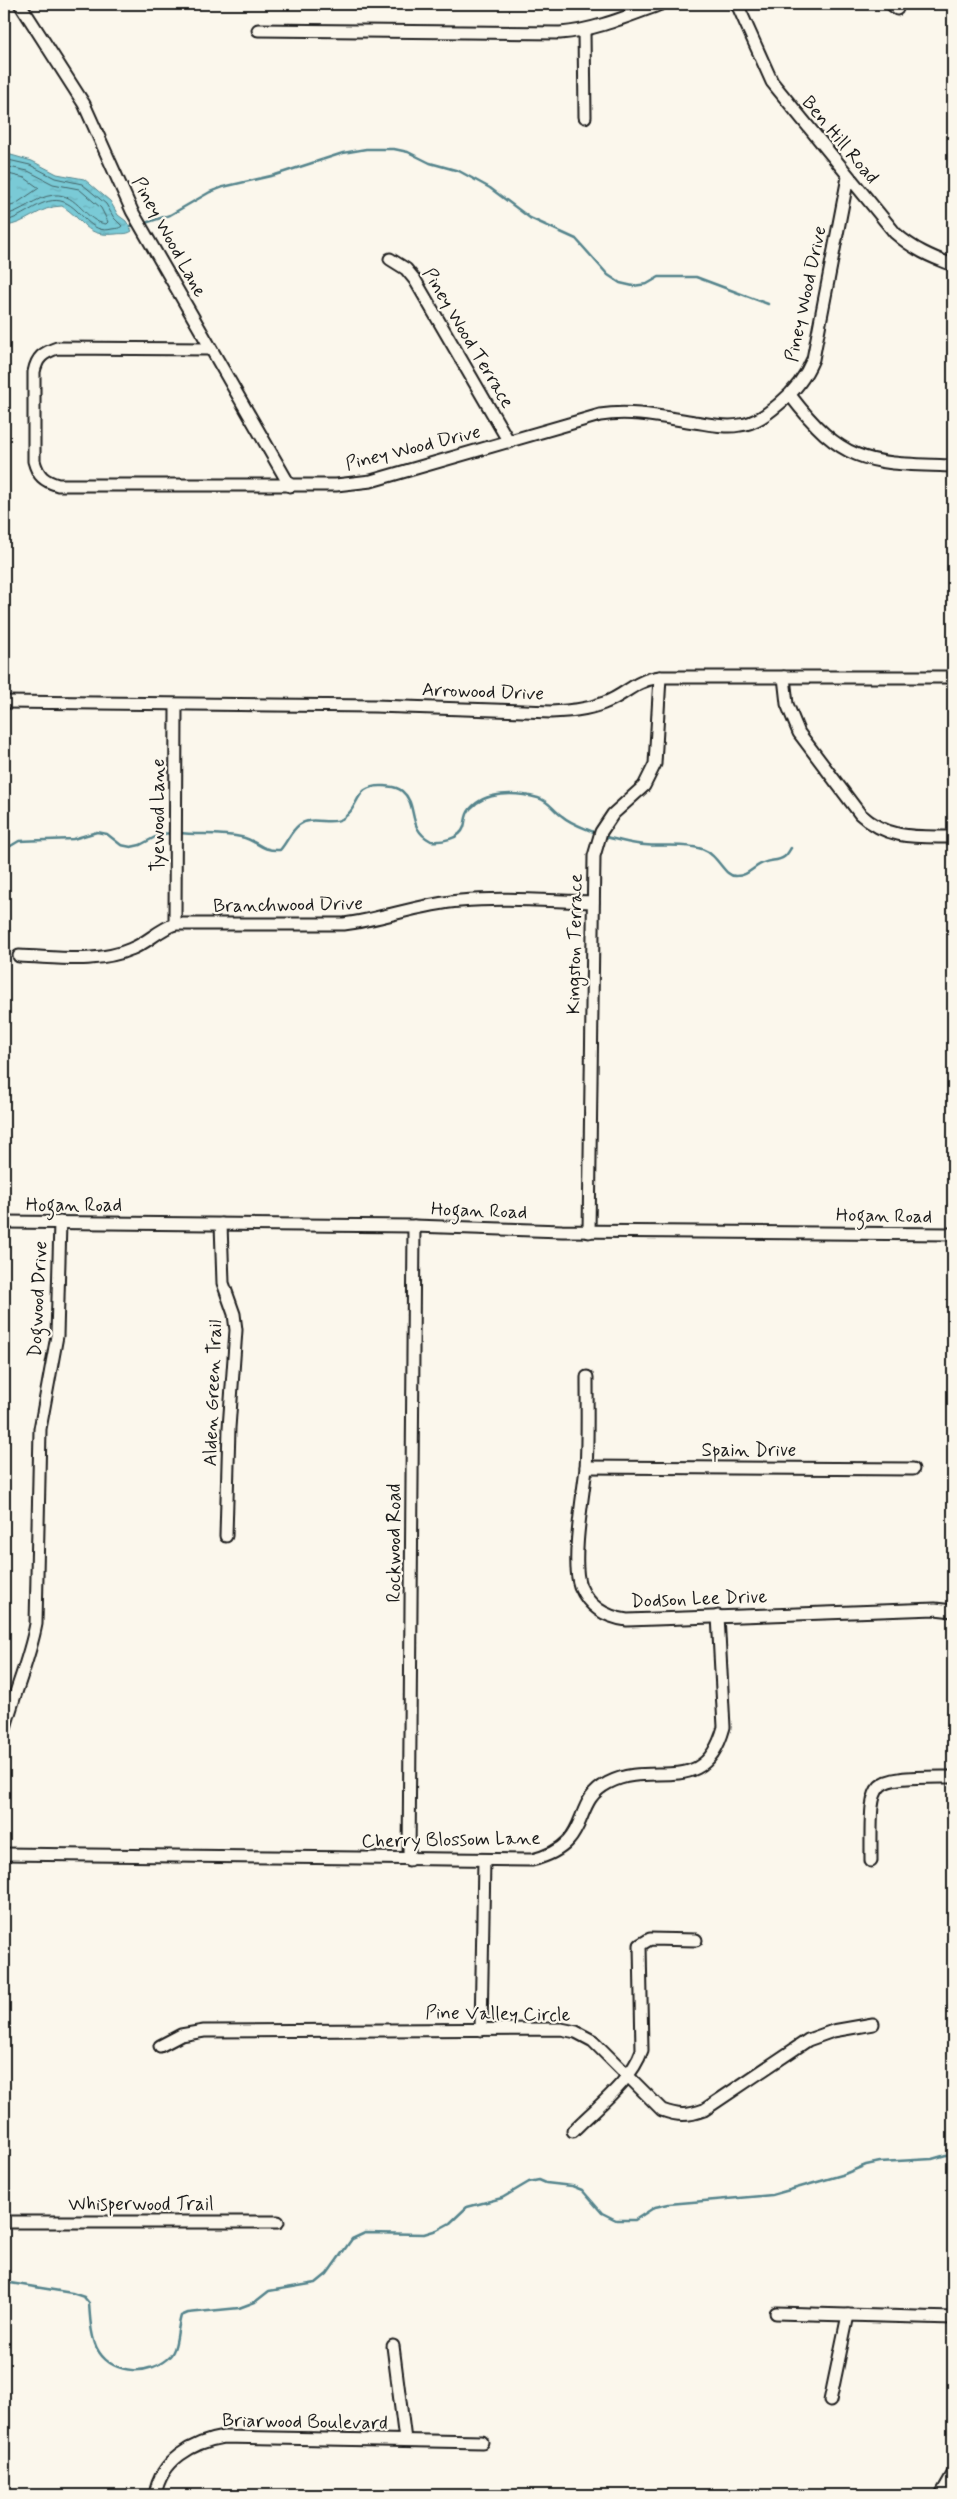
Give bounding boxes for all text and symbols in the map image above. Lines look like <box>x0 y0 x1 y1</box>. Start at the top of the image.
street label: Ben Hill Road <box>796 91 884 189</box>
street label: Piney Wood Lane <box>126 172 212 302</box>
street label: Piney Wood Drive <box>779 224 833 364</box>
street label: Piney Wood Terrace <box>416 263 520 413</box>
street label: Piney Wood Drive <box>343 419 483 477</box>
street label: Arrowood Drive <box>422 677 544 707</box>
street label: Tyewood Lane <box>146 759 171 871</box>
street label: Kingston Terrace <box>561 873 591 1015</box>
street label: Branchwood Drive <box>213 891 363 919</box>
street label: Hogan Road <box>26 1193 122 1221</box>
street label: Hogan Road <box>430 1197 528 1228</box>
street label: Hogan Road <box>836 1203 932 1232</box>
street label: Dogwood Drive <box>22 1240 57 1358</box>
street label: Alden Green Trail <box>198 1319 228 1467</box>
street label: Spain Drive <box>702 1438 796 1463</box>
street label: Rockwood Road <box>382 1484 407 1602</box>
street label: Dodson Lee Drive <box>630 1584 768 1614</box>
street label: Cherry Blossom Lane <box>361 1826 541 1854</box>
street label: Pine Valley Circle <box>425 2000 571 2028</box>
street label: Whisperwood Trail <box>68 2192 214 2217</box>
street label: Briarwood Boulevard <box>222 2408 388 2436</box>

